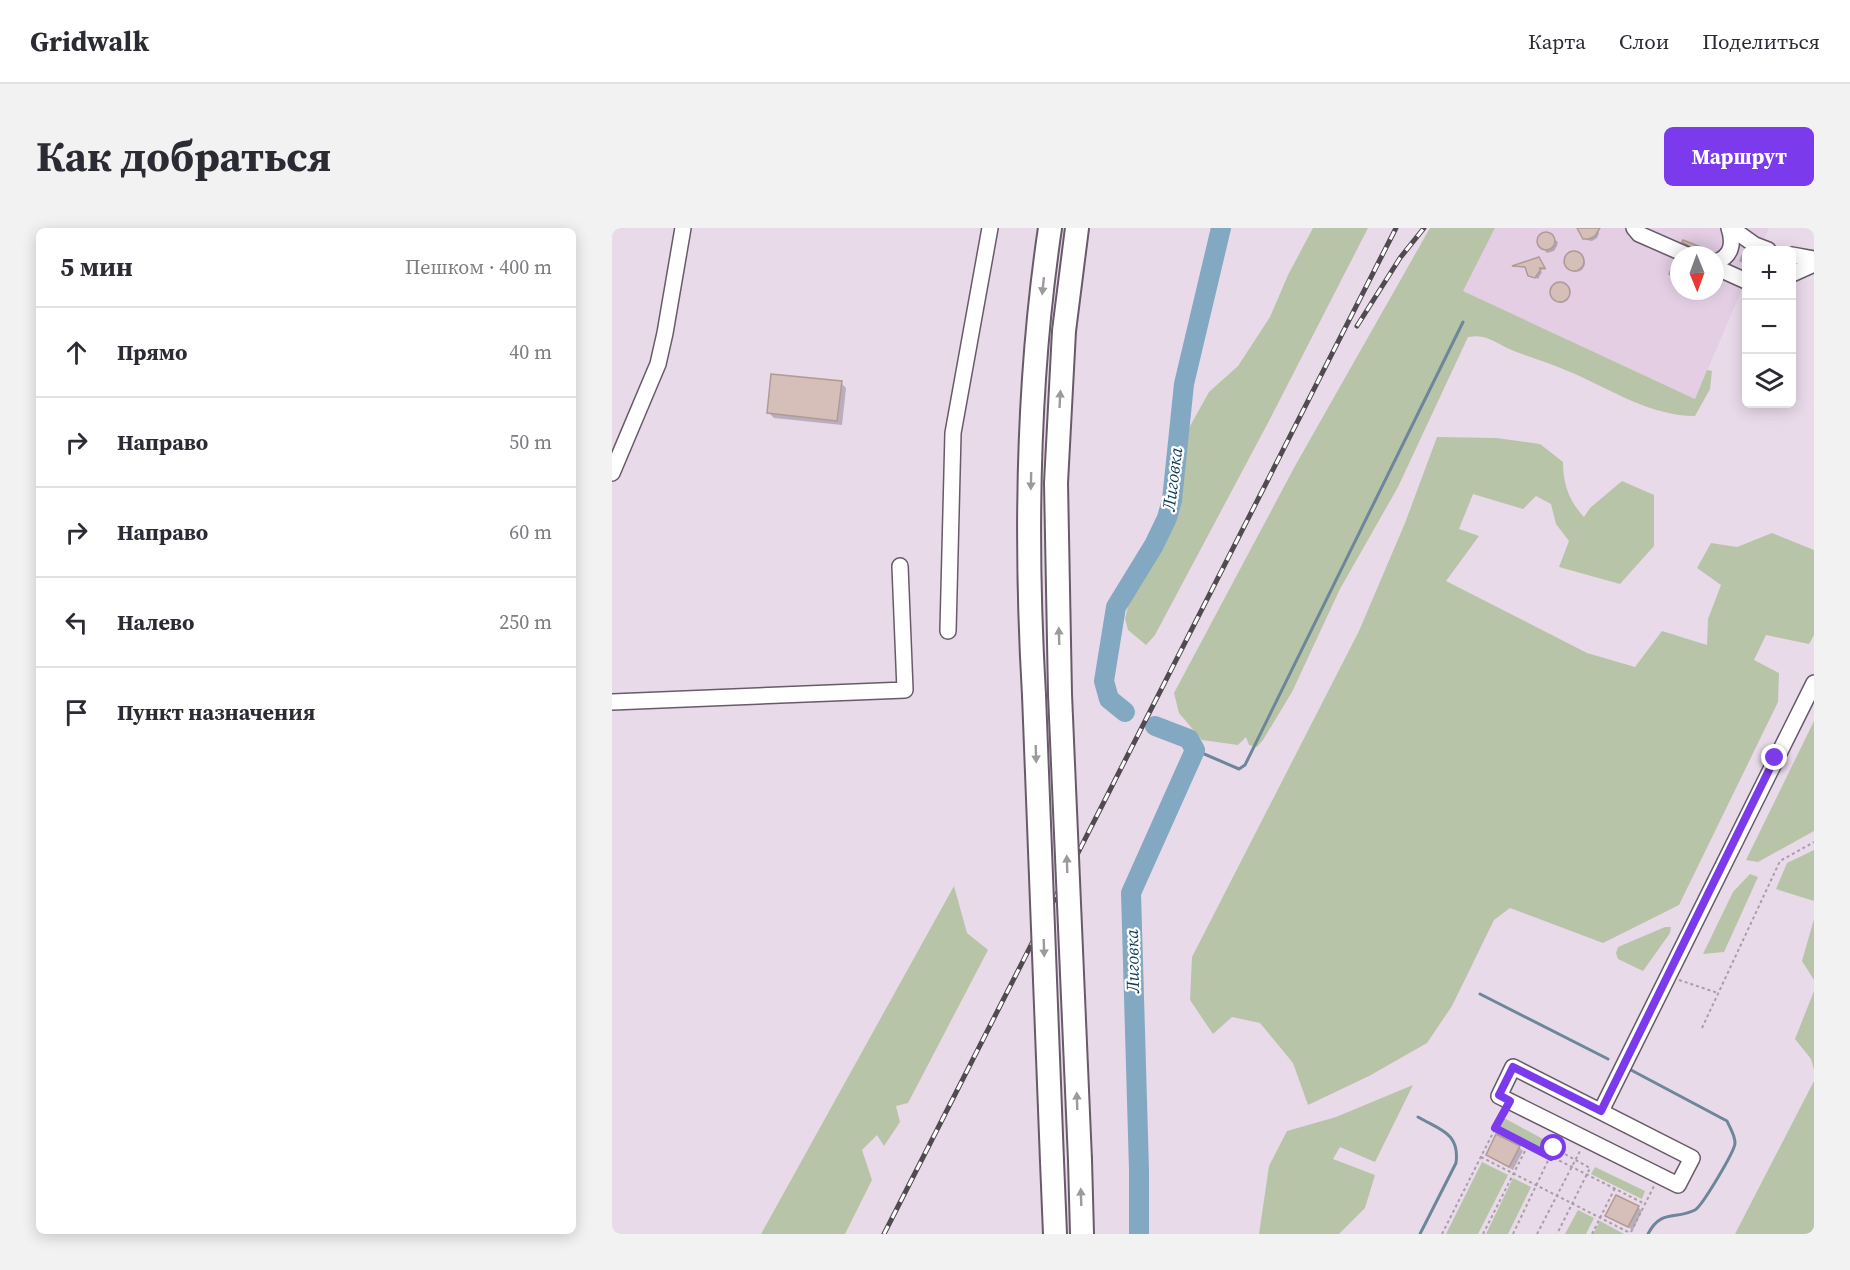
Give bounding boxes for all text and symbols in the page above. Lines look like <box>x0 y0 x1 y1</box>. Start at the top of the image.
text: Gridwalk <box>30 22 149 60</box>
text: Карта <box>1528 27 1586 56</box>
text: Слои <box>1619 27 1669 56</box>
text: Поделиться <box>1702 27 1820 56</box>
text: Как добраться <box>36 127 331 185</box>
button: Маршрут <box>1664 127 1814 186</box>
north arrow <box>1670 246 1724 300</box>
map controls <box>1742 246 1796 408</box>
button: + <box>1742 246 1796 300</box>
text: 5 мин <box>60 249 133 285</box>
text: Пешком · 400 m <box>405 253 552 281</box>
one-way arrow <box>1038 277 1048 296</box>
button: − <box>1742 300 1796 354</box>
icon: ahead <box>60 336 93 369</box>
text: Прямо <box>117 337 187 367</box>
text: 40 m <box>509 338 552 366</box>
button: layers <box>1742 354 1796 408</box>
one-way arrow <box>1056 390 1065 409</box>
icon: right <box>60 426 93 459</box>
text: Направо <box>117 427 208 457</box>
text: 50 m <box>509 428 552 456</box>
water label: Лиговка <box>1156 445 1188 513</box>
one-way arrow <box>1026 471 1035 490</box>
icon: right <box>60 516 93 549</box>
text: Направо <box>117 517 208 547</box>
text: 60 m <box>509 518 552 546</box>
icon: left <box>60 606 93 639</box>
text: Налево <box>117 607 194 637</box>
text: 250 m <box>499 608 552 636</box>
one-way arrow <box>1055 626 1064 645</box>
icon: arrive <box>60 696 93 729</box>
text: Пункт назначения <box>117 697 315 727</box>
one-way arrow <box>1032 744 1041 763</box>
route end <box>1761 744 1787 770</box>
one-way arrow <box>1063 855 1072 874</box>
water label: Лиговка <box>1119 928 1145 994</box>
one-way arrow <box>1039 939 1049 958</box>
one-way arrow <box>1073 1092 1082 1111</box>
route start <box>1540 1134 1566 1160</box>
one-way arrow <box>1076 1187 1085 1206</box>

